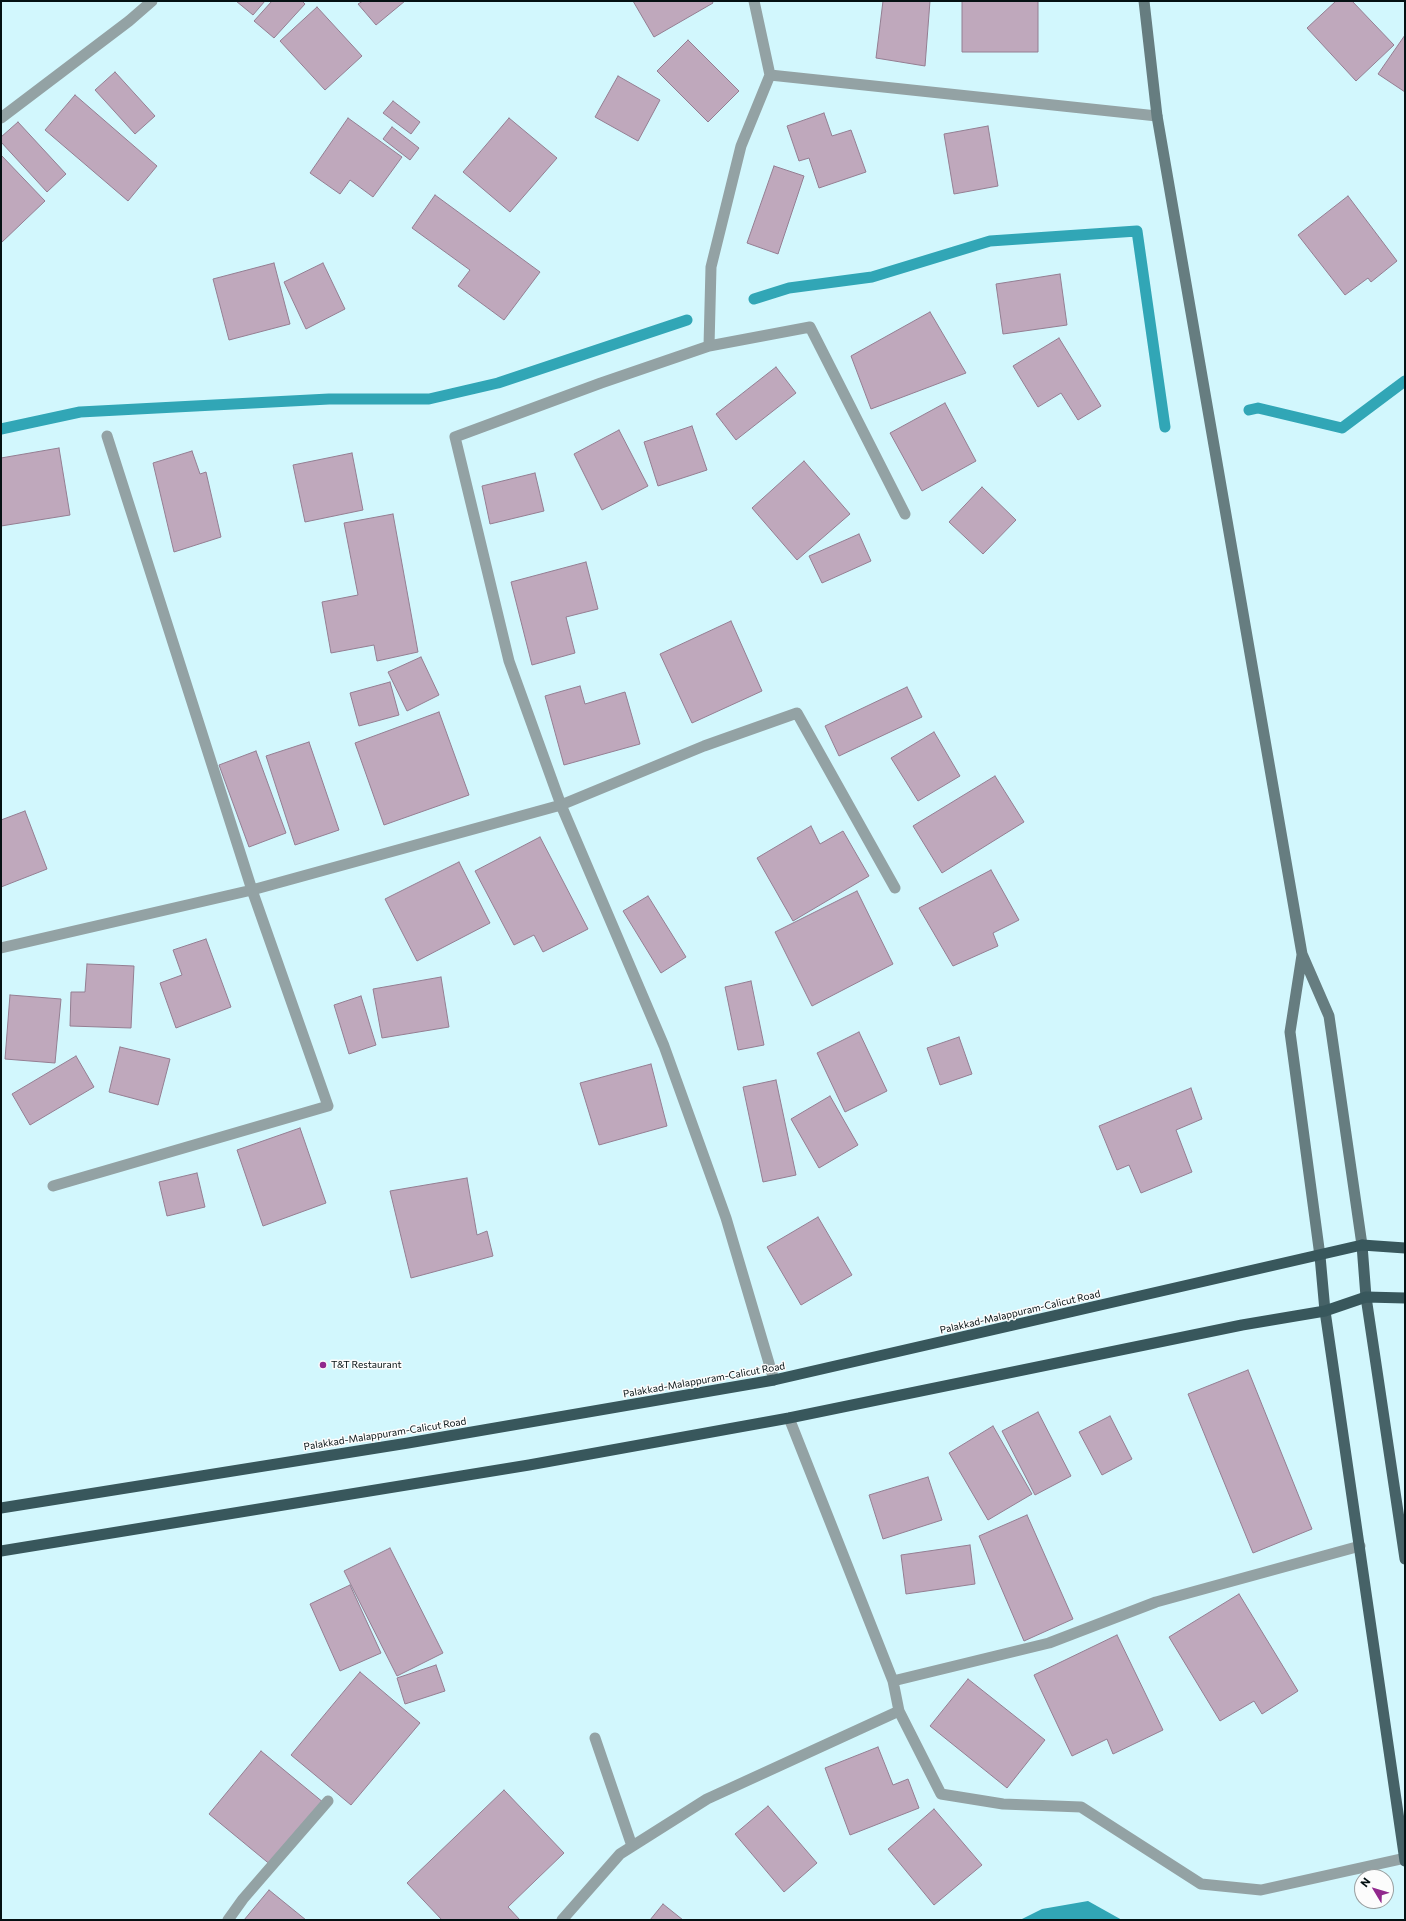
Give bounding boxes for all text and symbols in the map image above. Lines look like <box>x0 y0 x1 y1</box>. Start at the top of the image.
street label: Palakkad-Malappuram-Calicut Road <box>939 1288 1101 1336</box>
place label: T&T Restaurant <box>331 1359 402 1371</box>
marker: T&T Restaurant <box>318 1360 328 1370</box>
street label: Palakkad-Malappuram-Calicut Road <box>622 1360 786 1400</box>
street label: Palakkad-Malappuram-Calicut Road <box>303 1415 467 1453</box>
north arrow <box>1354 1869 1394 1909</box>
text: N <box>1357 1875 1373 1889</box>

